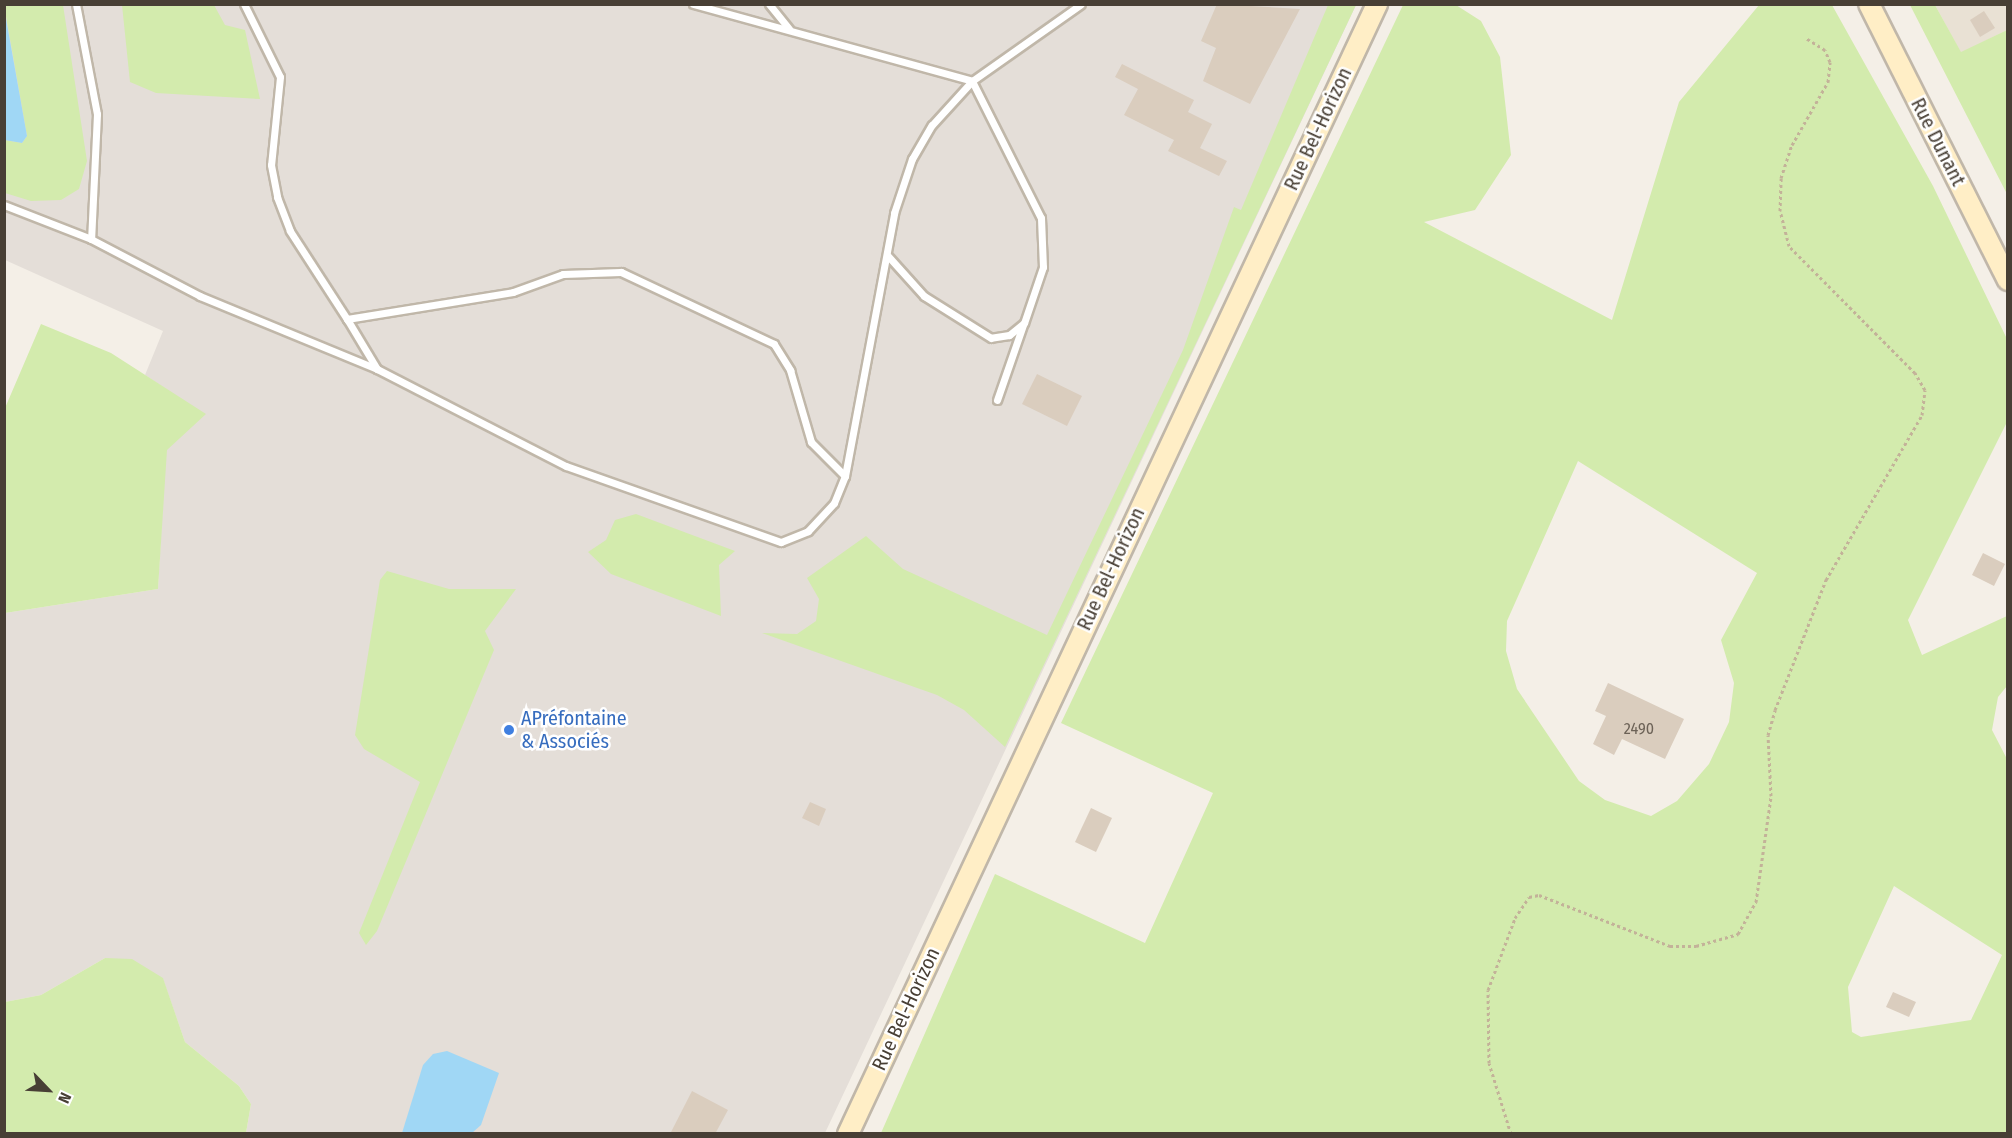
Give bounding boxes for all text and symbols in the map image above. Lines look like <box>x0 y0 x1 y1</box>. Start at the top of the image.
street label: Rue Bel-Horizon <box>1279 64 1357 194</box>
street label: Rue Dunant <box>1906 94 1970 190</box>
street label: Rue Bel-Horizon <box>1072 504 1150 634</box>
place label: APréfontaine & Associés <box>521 706 627 753</box>
house number: 2490 <box>1624 719 1654 739</box>
marker: APréfontaine & Associés <box>502 723 516 737</box>
street label: Rue Bel-Horizon <box>867 944 945 1074</box>
north arrow <box>18 1060 78 1120</box>
text: N <box>54 1089 75 1106</box>

